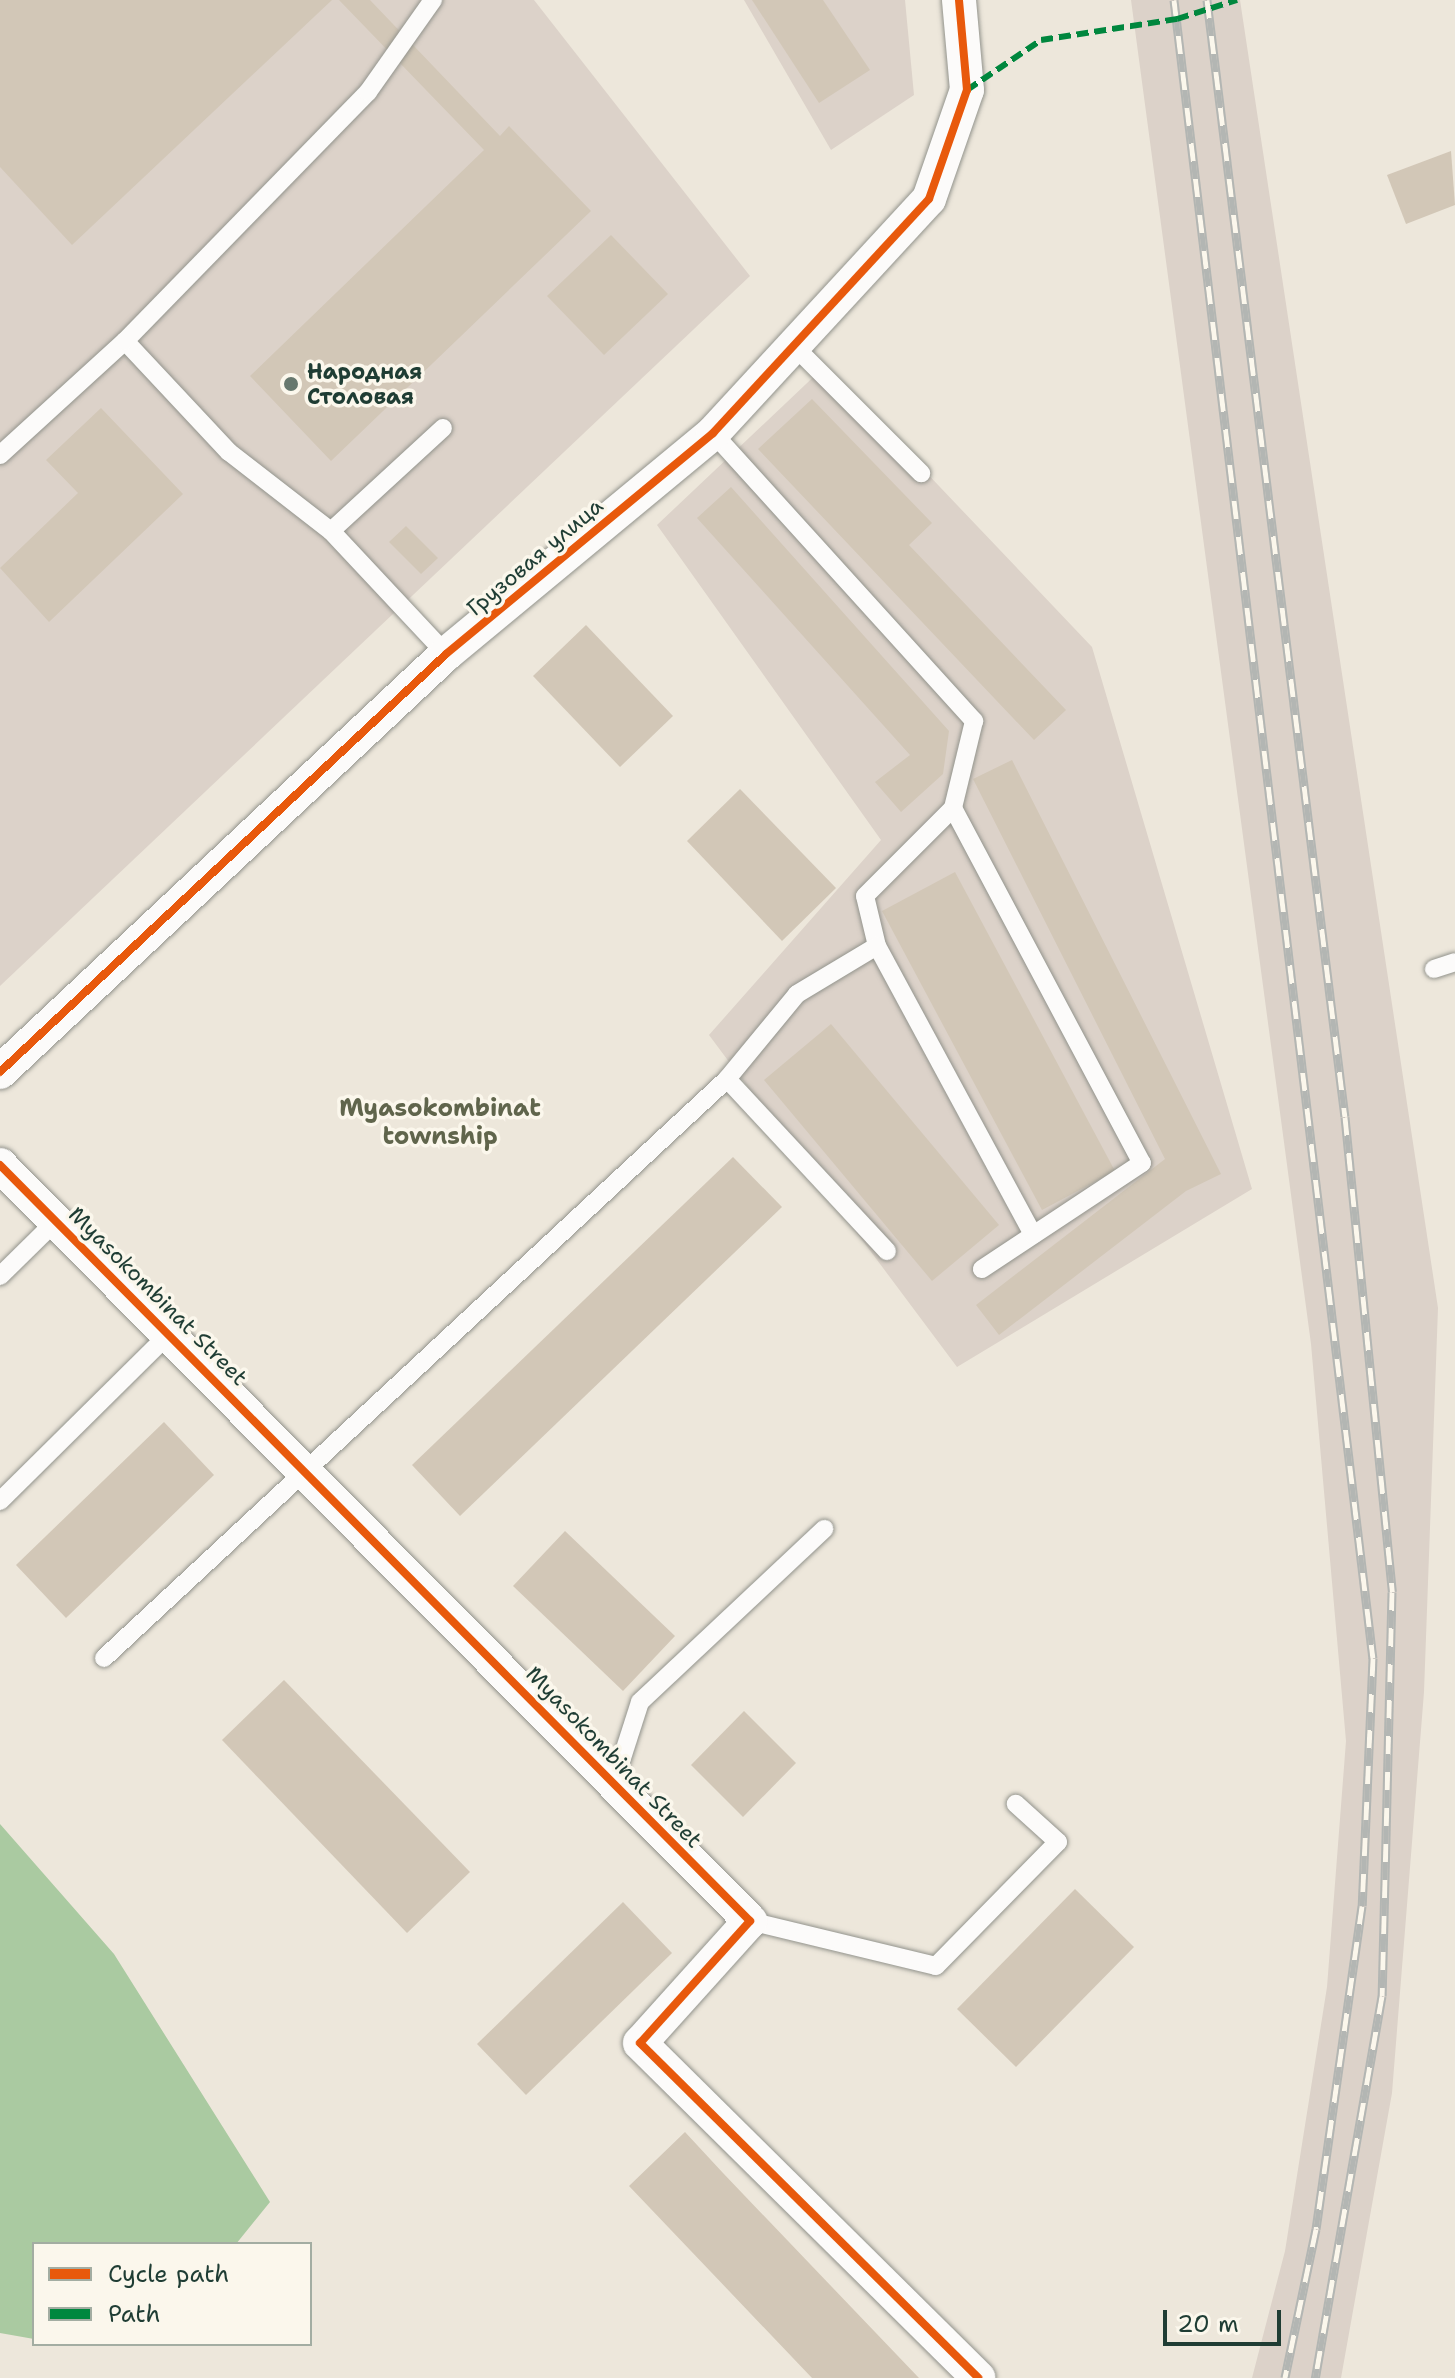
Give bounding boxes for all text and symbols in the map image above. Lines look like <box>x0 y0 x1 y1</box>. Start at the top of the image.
place label: Народная Столовая <box>307 358 422 410</box>
marker: Народная Столовая <box>282 375 300 393</box>
street label: Грузовая улица <box>462 492 608 622</box>
district label: Myasokombinat township <box>339 1095 541 1151</box>
street label: Myasokombinat Street <box>63 1201 253 1391</box>
street label: Myasokombinat Street <box>521 1661 707 1853</box>
legend <box>32 2242 312 2346</box>
text: Cycle path <box>108 2258 229 2290</box>
scale bar <box>1167 2294 1285 2344</box>
text: Path <box>108 2298 160 2330</box>
text: 20 m <box>1177 2308 1239 2340</box>

